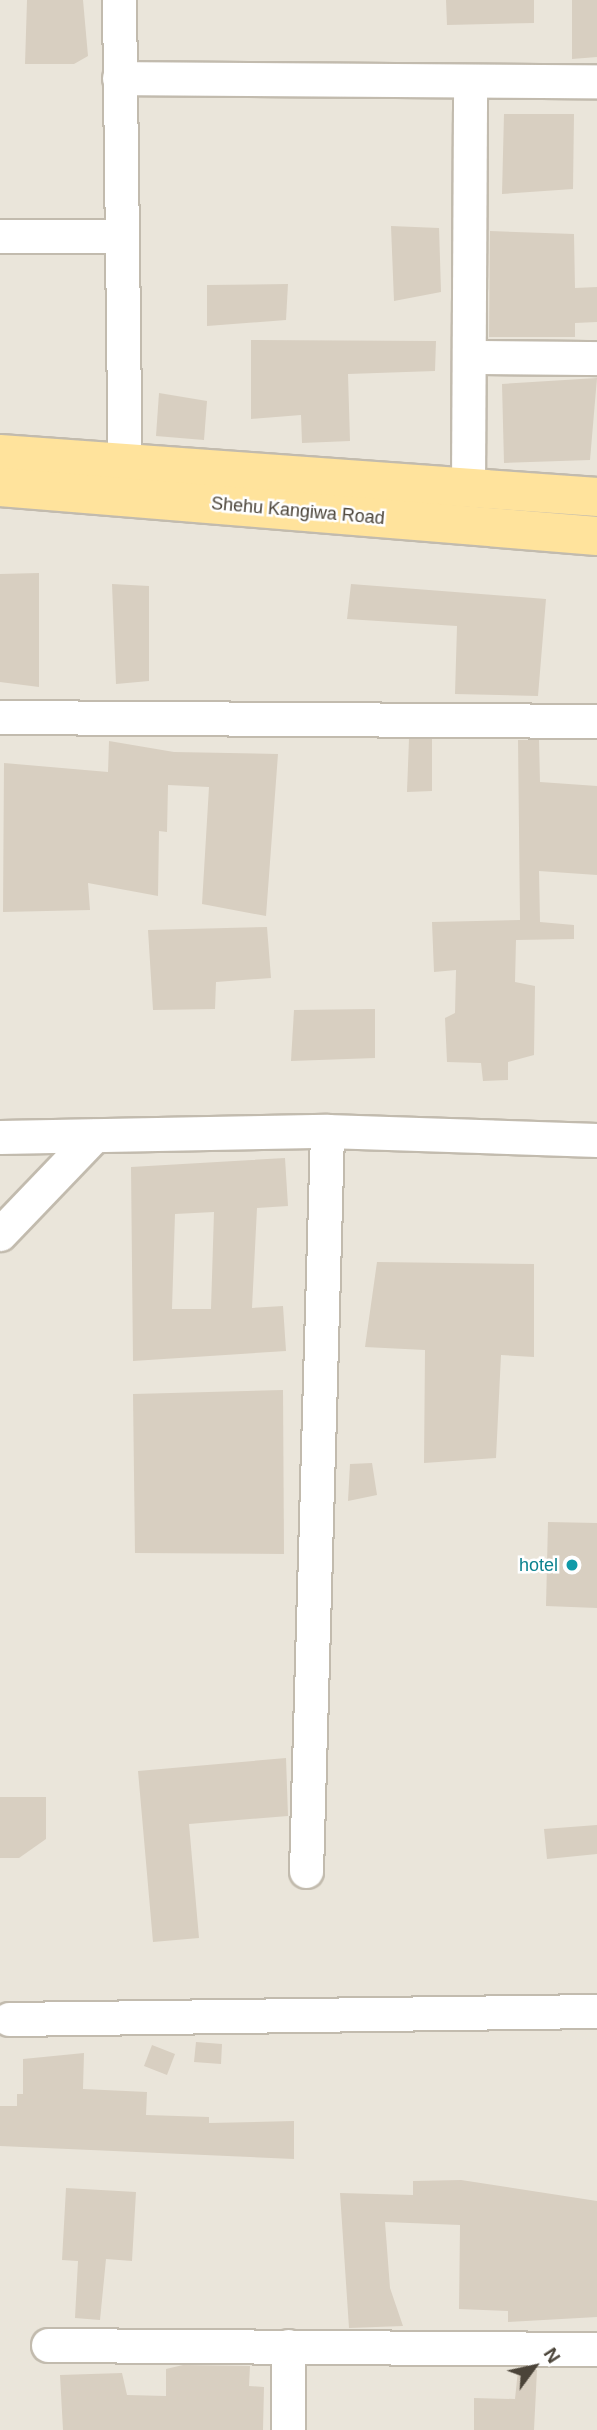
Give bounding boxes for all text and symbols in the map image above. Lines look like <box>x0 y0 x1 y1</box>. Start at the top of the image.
street label: Shehu Kangiwa Road <box>210 493 386 529</box>
place label: hotel <box>519 1554 558 1576</box>
marker: hotel <box>564 1557 580 1573</box>
north arrow <box>499 2332 569 2402</box>
text: N <box>539 2344 565 2367</box>

